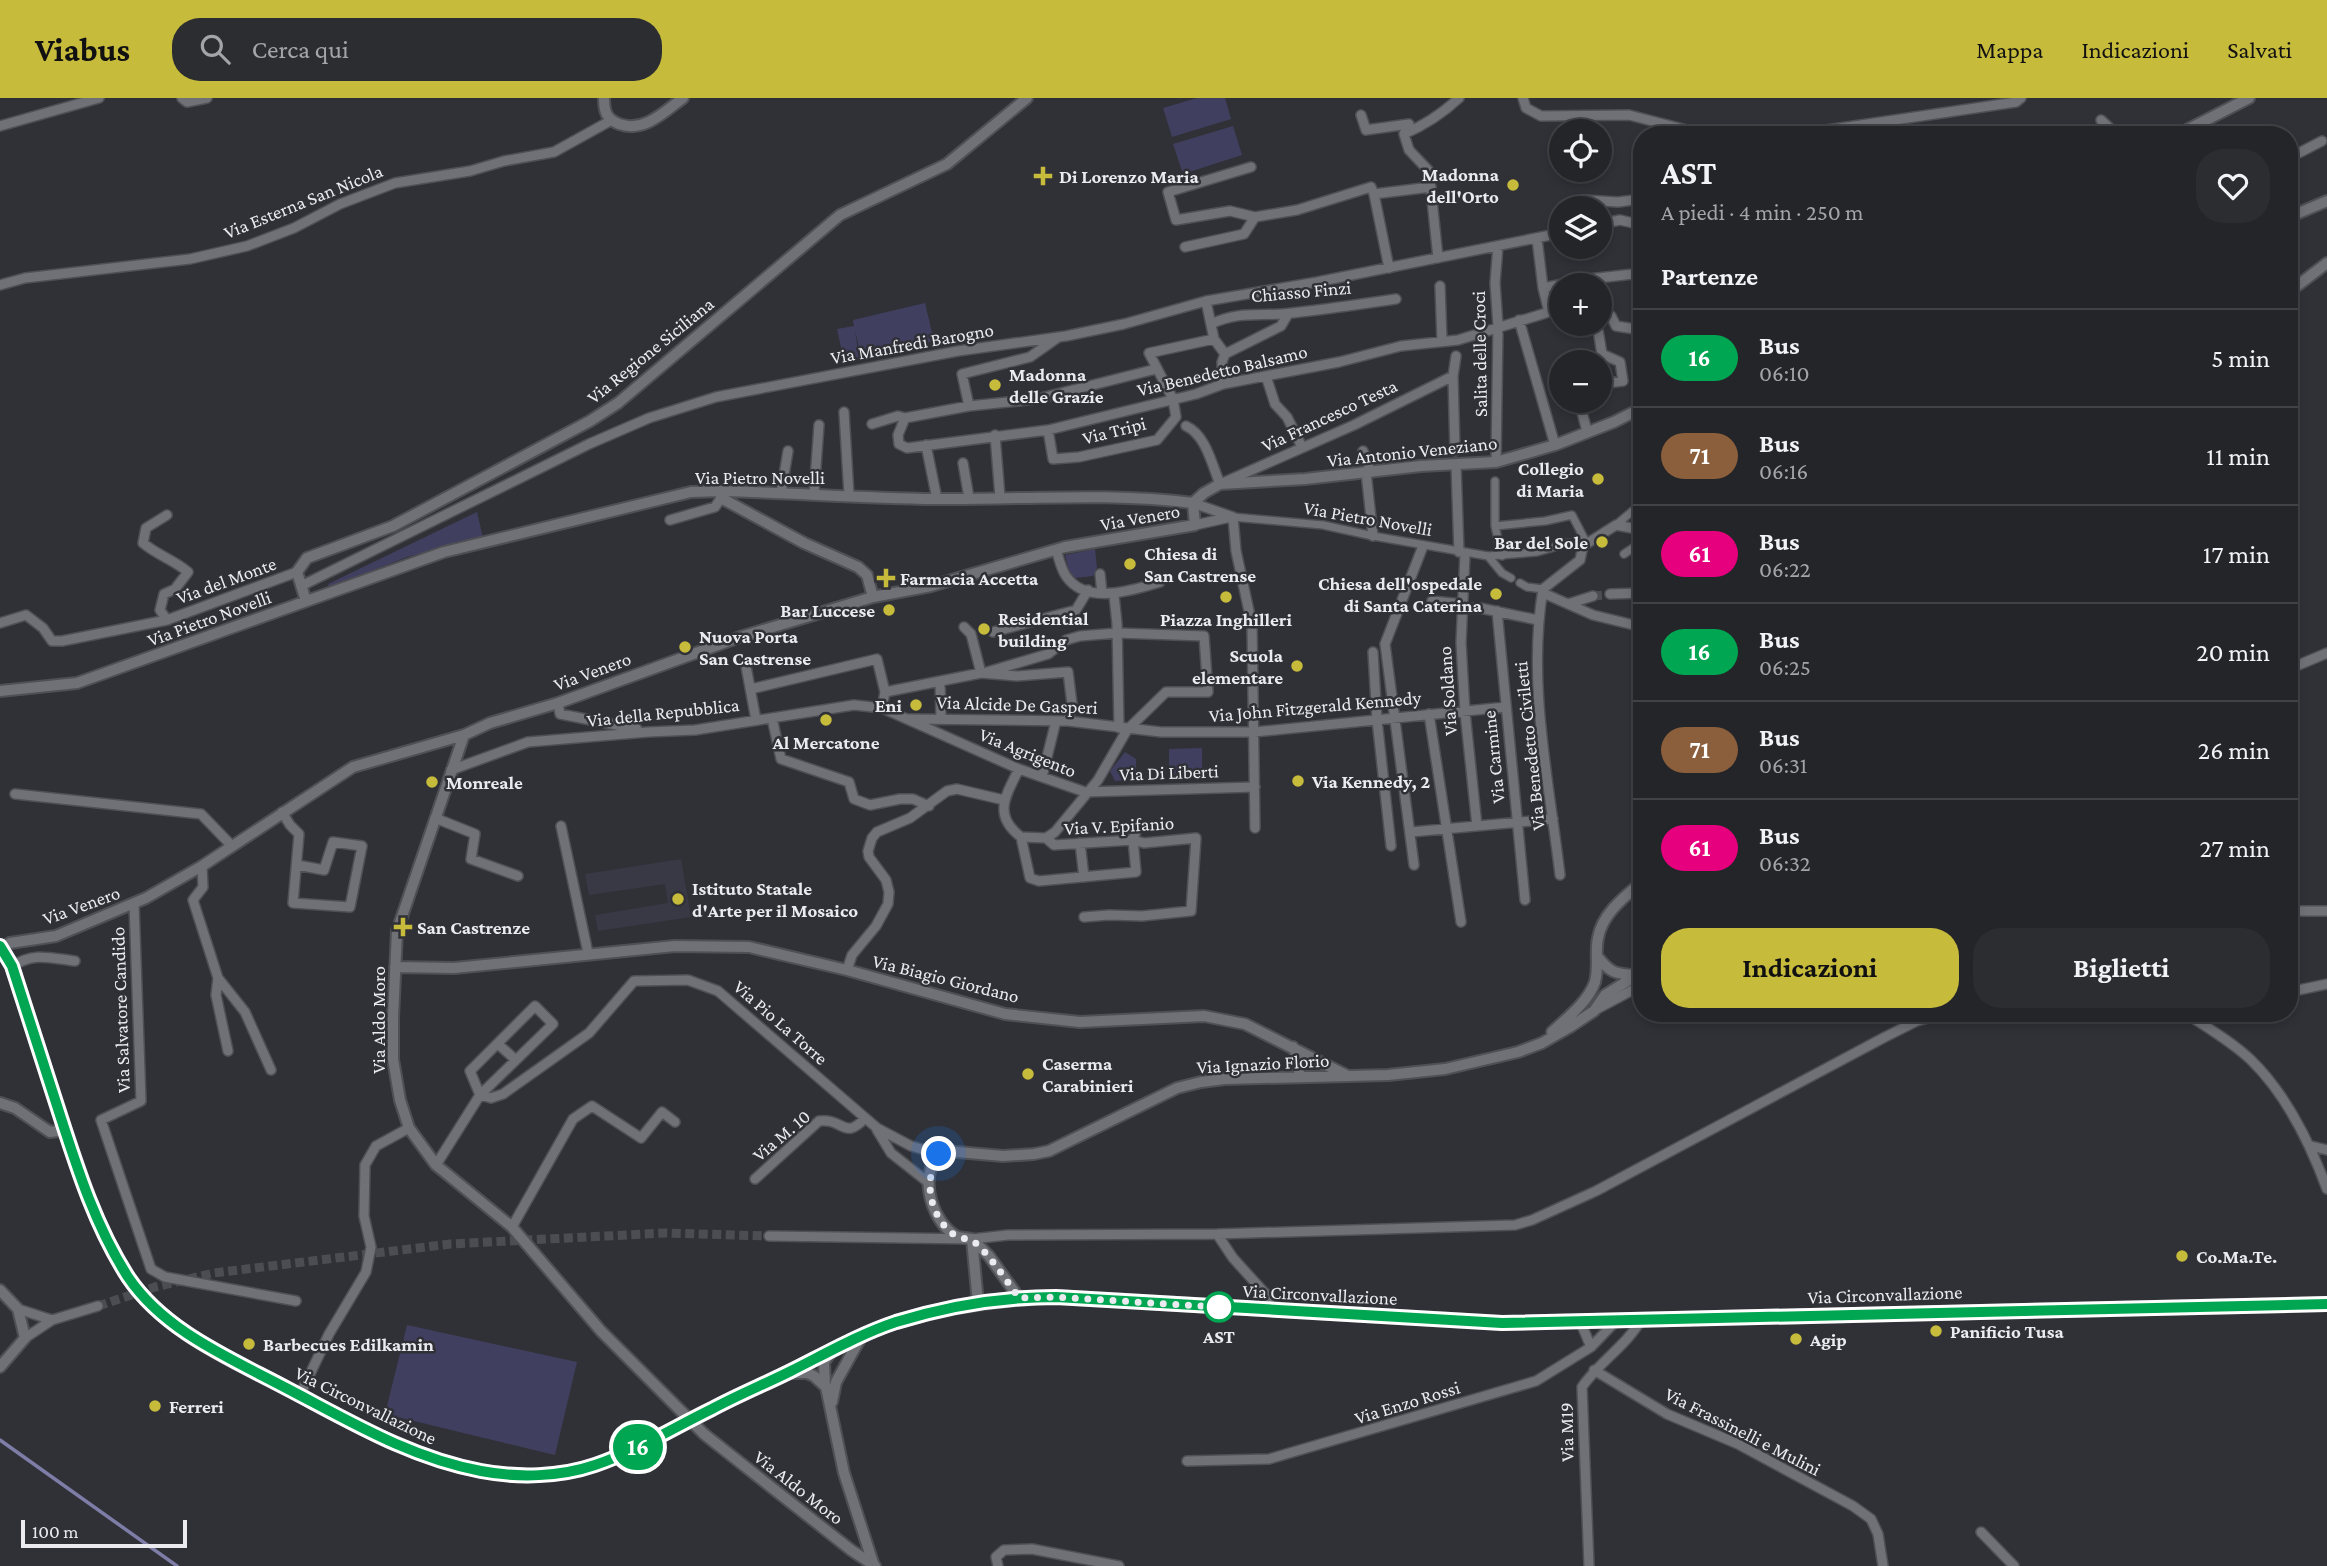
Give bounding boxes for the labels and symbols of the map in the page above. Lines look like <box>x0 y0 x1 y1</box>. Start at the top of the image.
street label: Via Esterna San Nicola <box>221 160 386 243</box>
place label: Madonna dell'Orto <box>1422 164 1500 207</box>
marker: Di Lorenzo Maria <box>1033 166 1053 186</box>
place label: Di Lorenzo Maria <box>1059 166 1199 187</box>
marker: Madonna dell'Orto <box>1505 177 1521 193</box>
street label: Chiasso Finzi <box>1250 277 1352 306</box>
street label: Salita delle Croci <box>1468 291 1491 417</box>
street label: Via Regione Siciliana <box>583 293 718 408</box>
street label: Via Manfredi Barogno <box>829 319 995 368</box>
street label: Via Benedetto Balsamo <box>1135 341 1309 400</box>
place label: Madonna delle Grazie <box>1009 364 1104 407</box>
street label: Via Francesco Testa <box>1258 375 1401 456</box>
marker: Madonna delle Grazie <box>987 377 1003 393</box>
street label: Via Tripi <box>1080 412 1148 449</box>
street label: Via Antonio Veneziano <box>1326 432 1498 471</box>
place label: Collegio di Maria <box>1516 458 1585 501</box>
street label: Via Pietro Novelli <box>695 467 825 488</box>
marker: Collegio di Maria <box>1590 471 1606 487</box>
street label: Via Pietro Novelli <box>1302 497 1434 540</box>
street label: Via Venero <box>1099 500 1182 535</box>
place label: Bar del Sole <box>1494 532 1588 553</box>
marker: Bar del Sole <box>1594 534 1610 550</box>
place label: Chiesa di San Castrense <box>1144 543 1256 586</box>
street label: Via del Monte <box>173 553 279 608</box>
marker: Chiesa di San Castrense <box>1122 556 1138 572</box>
place label: Farmacia Accetta <box>900 568 1039 589</box>
marker: Farmacia Accetta <box>878 570 894 586</box>
place label: Chiesa dell'ospedale di Santa Caterina <box>1318 573 1483 616</box>
street label: Via Pietro Novelli <box>144 586 274 651</box>
marker: Chiesa dell'ospedale di Santa Caterina <box>1488 586 1504 602</box>
marker: Piazza Inghilleri <box>1218 589 1234 605</box>
place label: Bar Luccese <box>780 600 875 621</box>
marker: Bar Luccese <box>881 602 897 618</box>
place label: Residential building <box>997 608 1089 651</box>
place label: Piazza Inghilleri <box>1160 609 1292 630</box>
marker: Residential building <box>976 621 992 637</box>
place label: Nuova Porta San Castrense <box>699 626 811 669</box>
marker: Nuova Porta San Castrense <box>677 639 693 655</box>
place label: Scuola elementare <box>1192 645 1284 688</box>
street label: Via Soldano <box>1434 646 1461 736</box>
street label: Via Venero <box>551 648 634 695</box>
marker: Scuola elementare <box>1289 658 1305 674</box>
street label: Via Benedetto Civiletti <box>1510 660 1549 831</box>
street label: Via John Fitzgerald Kennedy <box>1208 687 1422 726</box>
street label: Via Alcide De Gasperi <box>936 691 1098 718</box>
street label: Via della Repubblica <box>586 694 741 731</box>
place label: Eni <box>875 695 902 716</box>
marker: Eni <box>908 697 924 713</box>
street label: Via Carmine <box>1478 709 1509 804</box>
marker: Al Mercatone <box>818 712 834 728</box>
street label: Via Agrigento <box>976 723 1079 781</box>
place label: Al Mercatone <box>772 732 880 753</box>
street label: Via Di Liberti <box>1119 760 1219 785</box>
place label: Via Kennedy, 2 <box>1311 771 1430 792</box>
place label: Monreale <box>446 772 523 793</box>
marker: Via Kennedy, 2 <box>1290 773 1306 789</box>
marker: Monreale <box>424 774 440 790</box>
street label: Via V. Epifanio <box>1063 812 1175 839</box>
place label: Istituto Statale d'Arte per il Mosaico <box>692 878 858 921</box>
street label: Via Venero <box>40 882 123 929</box>
marker: Istituto Statale d'Arte per il Mosaico <box>670 891 686 907</box>
place label: San Castrenze <box>417 917 530 938</box>
marker: San Castrenze <box>395 919 411 935</box>
street label: Via Salvatore Candido <box>107 927 134 1093</box>
street label: Via Biagio Giordano <box>870 950 1021 1007</box>
street label: Via Aldo Moro <box>368 966 389 1074</box>
street label: Via Pio La Torre <box>729 976 832 1069</box>
street label: Via Ignazio Florio <box>1196 1050 1330 1077</box>
place label: Caserma Carabinieri <box>1042 1053 1134 1096</box>
marker: Caserma Carabinieri <box>1020 1066 1036 1082</box>
street label: Via M. 10 <box>748 1105 814 1165</box>
your location <box>921 1136 956 1171</box>
place label: Co.Ma.Te. <box>2196 1246 2277 1267</box>
marker: Co.Ma.Te. <box>2174 1248 2190 1264</box>
street label: Via Circonvallazione <box>1242 1280 1398 1309</box>
street label: Via Circonvallazione <box>1807 1281 1963 1308</box>
marker: AST <box>1204 1292 1234 1322</box>
place label: Panificio Tusa <box>1950 1321 2064 1342</box>
marker: Panificio Tusa <box>1928 1323 1944 1339</box>
place label: AST <box>1202 1326 1236 1347</box>
place label: Agip <box>1809 1329 1847 1350</box>
marker: Agip <box>1788 1331 1804 1347</box>
place label: Barbecues Edilkamin <box>263 1334 434 1355</box>
marker: Barbecues Edilkamin <box>241 1336 257 1352</box>
street label: Via Circonvallazione <box>292 1362 440 1449</box>
street label: Via Enzo Rossi <box>1352 1376 1462 1428</box>
street label: Via Frassinelli e Mulini <box>1661 1383 1824 1480</box>
place label: Ferreri <box>169 1396 224 1417</box>
marker: Ferreri <box>147 1398 163 1414</box>
street label: Via M19 <box>1555 1402 1578 1462</box>
line badge: 16 <box>606 1424 670 1470</box>
street label: Via Aldo Moro <box>750 1446 848 1529</box>
scale bar <box>21 1517 187 1549</box>

